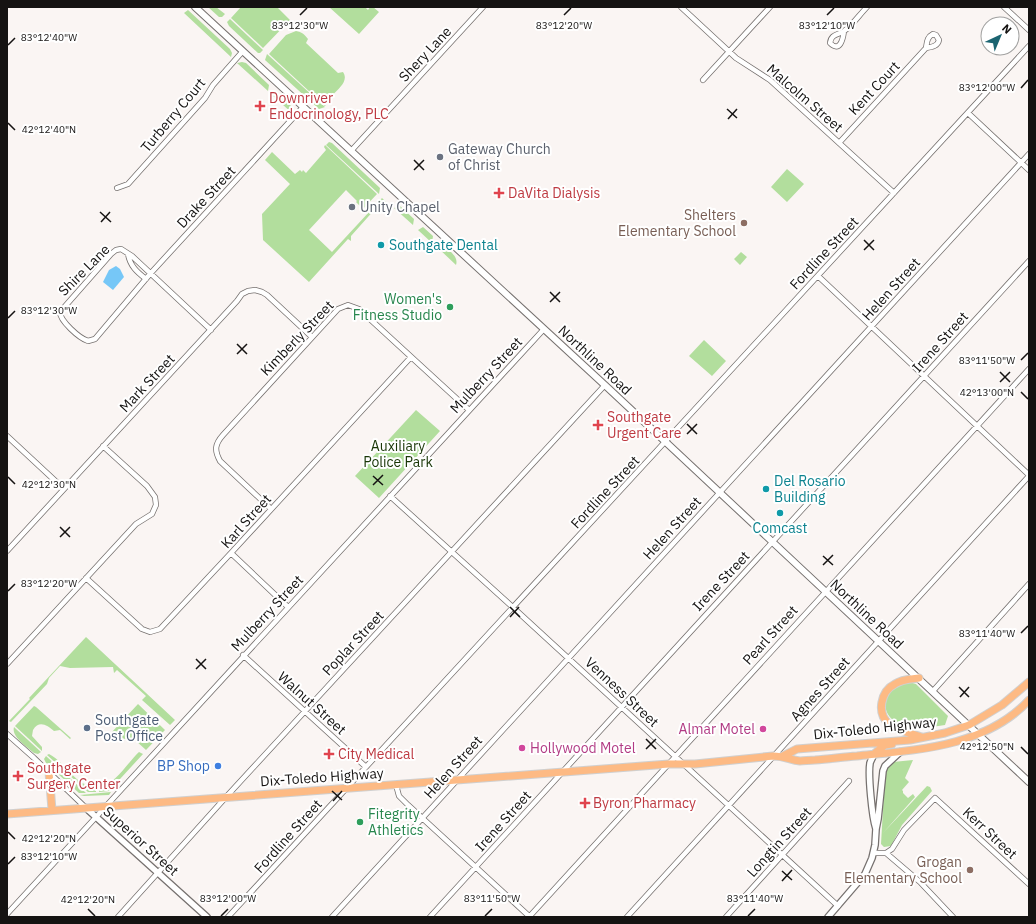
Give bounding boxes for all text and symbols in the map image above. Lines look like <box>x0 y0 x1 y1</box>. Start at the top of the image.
north arrow <box>980 16 1020 56</box>
text: 83°12'30"W <box>272 19 328 32</box>
text: 83°12'20"W <box>536 19 592 32</box>
text: 83°12'10"W <box>799 19 855 32</box>
text: N <box>999 21 1015 37</box>
street label: Shery Lane <box>395 22 455 86</box>
text: 83°12'40"W <box>21 31 77 44</box>
street label: Kent Court <box>845 57 903 119</box>
street label: Malcolm Street <box>763 60 847 136</box>
street label: Turberry Court <box>137 74 209 156</box>
text: 83°12'00"W <box>959 81 1015 94</box>
place label: Downriver Endocrinology, PLC <box>269 89 389 123</box>
marker: Downriver Endocrinology, PLC <box>254 100 266 112</box>
text: 42°12'40"N <box>22 123 76 136</box>
place label: Gateway Church of Christ <box>448 140 551 174</box>
marker: Gateway Church of Christ <box>435 152 445 162</box>
street label: Drake Street <box>173 162 239 232</box>
place label: DaVita Dialysis <box>508 184 600 202</box>
marker: DaVita Dialysis <box>493 187 505 199</box>
place label: Unity Chapel <box>360 198 440 216</box>
marker: Unity Chapel <box>347 202 357 212</box>
place label: Shelters Elementary School <box>618 206 736 240</box>
street label: Fordline Street <box>786 213 862 293</box>
marker: Shelters Elementary School <box>739 218 749 228</box>
place label: Southgate Dental <box>389 236 498 254</box>
street label: Shire Lane <box>54 240 114 300</box>
marker: Southgate Dental <box>376 240 386 250</box>
street label: Helen Street <box>858 254 924 324</box>
place label: Women's Fitness Studio <box>353 290 442 324</box>
street label: Kimberly Street <box>257 296 338 379</box>
marker: Women's Fitness Studio <box>445 302 455 312</box>
text: 83°12'30"W <box>21 304 77 317</box>
street label: Irene Street <box>908 308 972 376</box>
street label: Northline Road <box>554 321 636 399</box>
street label: Mulberry Street <box>446 333 526 417</box>
street label: Mark Street <box>115 350 179 416</box>
text: 83°11'50"W <box>959 354 1015 367</box>
text: 42°13'00"N <box>960 386 1014 399</box>
place label: Southgate Urgent Care <box>607 408 682 442</box>
marker: Southgate Urgent Care <box>592 419 604 431</box>
park label: Auxiliary Police Park <box>363 437 433 471</box>
street label: Fordline Street <box>567 452 643 532</box>
place label: Del Rosario Building <box>774 472 846 506</box>
text: 42°12'30"N <box>22 478 76 491</box>
marker: Del Rosario Building <box>761 484 771 494</box>
street label: Karl Street <box>217 490 275 552</box>
street label: Helen Street <box>639 493 705 563</box>
marker: Comcast <box>775 508 785 518</box>
place label: Comcast <box>753 519 808 537</box>
street label: Irene Street <box>689 547 753 615</box>
street label: Mulberry Street <box>227 571 307 655</box>
street label: Northline Road <box>826 575 908 653</box>
text: 83°12'20"W <box>21 577 77 590</box>
street label: Pearl Street <box>739 601 802 669</box>
street label: Poplar Street <box>318 607 388 679</box>
text: 83°11'40"W <box>959 627 1015 640</box>
street label: Venness Street <box>581 653 663 731</box>
street label: Agnes Street <box>786 653 854 725</box>
street label: Walnut Street <box>274 667 350 739</box>
place label: Southgate Post Office <box>95 711 163 745</box>
street label: Dix-Toledo Highway <box>813 713 937 743</box>
place label: Almar Motel <box>679 720 755 738</box>
marker: Southgate Post Office <box>82 723 92 733</box>
marker: Almar Motel <box>758 724 768 734</box>
street label: Helen Street <box>420 732 486 802</box>
place label: Hollywood Motel <box>530 739 636 757</box>
text: 42°12'50"N <box>960 740 1014 753</box>
marker: Hollywood Motel <box>517 743 527 753</box>
place label: City Medical <box>338 745 415 763</box>
marker: City Medical <box>323 748 335 760</box>
place label: BP Shop <box>157 757 210 775</box>
place label: Southgate Surgery Center <box>27 759 120 793</box>
marker: BP Shop <box>213 761 223 771</box>
street label: Dix-Toledo Highway <box>260 764 384 790</box>
marker: Southgate Surgery Center <box>12 770 24 782</box>
street label: Irene Street <box>471 787 535 855</box>
place label: Byron Pharmacy <box>593 794 696 812</box>
street label: Fordline Street <box>250 795 326 877</box>
marker: Byron Pharmacy <box>580 798 590 808</box>
street label: Superior Street <box>100 802 182 880</box>
street label: Longtin Street <box>743 803 815 881</box>
street label: Kerr Street <box>959 803 1021 863</box>
place label: Fitegrity Athletics <box>368 805 424 839</box>
marker: Fitegrity Athletics <box>355 817 365 827</box>
text: 42°12'20"N <box>22 832 76 845</box>
text: 83°12'10"W <box>21 850 77 863</box>
place label: Grogan Elementary School <box>844 853 962 887</box>
marker: Grogan Elementary School <box>965 865 975 875</box>
text: 83°12'00"W <box>200 892 256 905</box>
text: 83°11'50"W <box>464 892 520 905</box>
text: 83°11'40"W <box>727 892 783 905</box>
text: 42°12'20"N <box>61 893 115 906</box>

